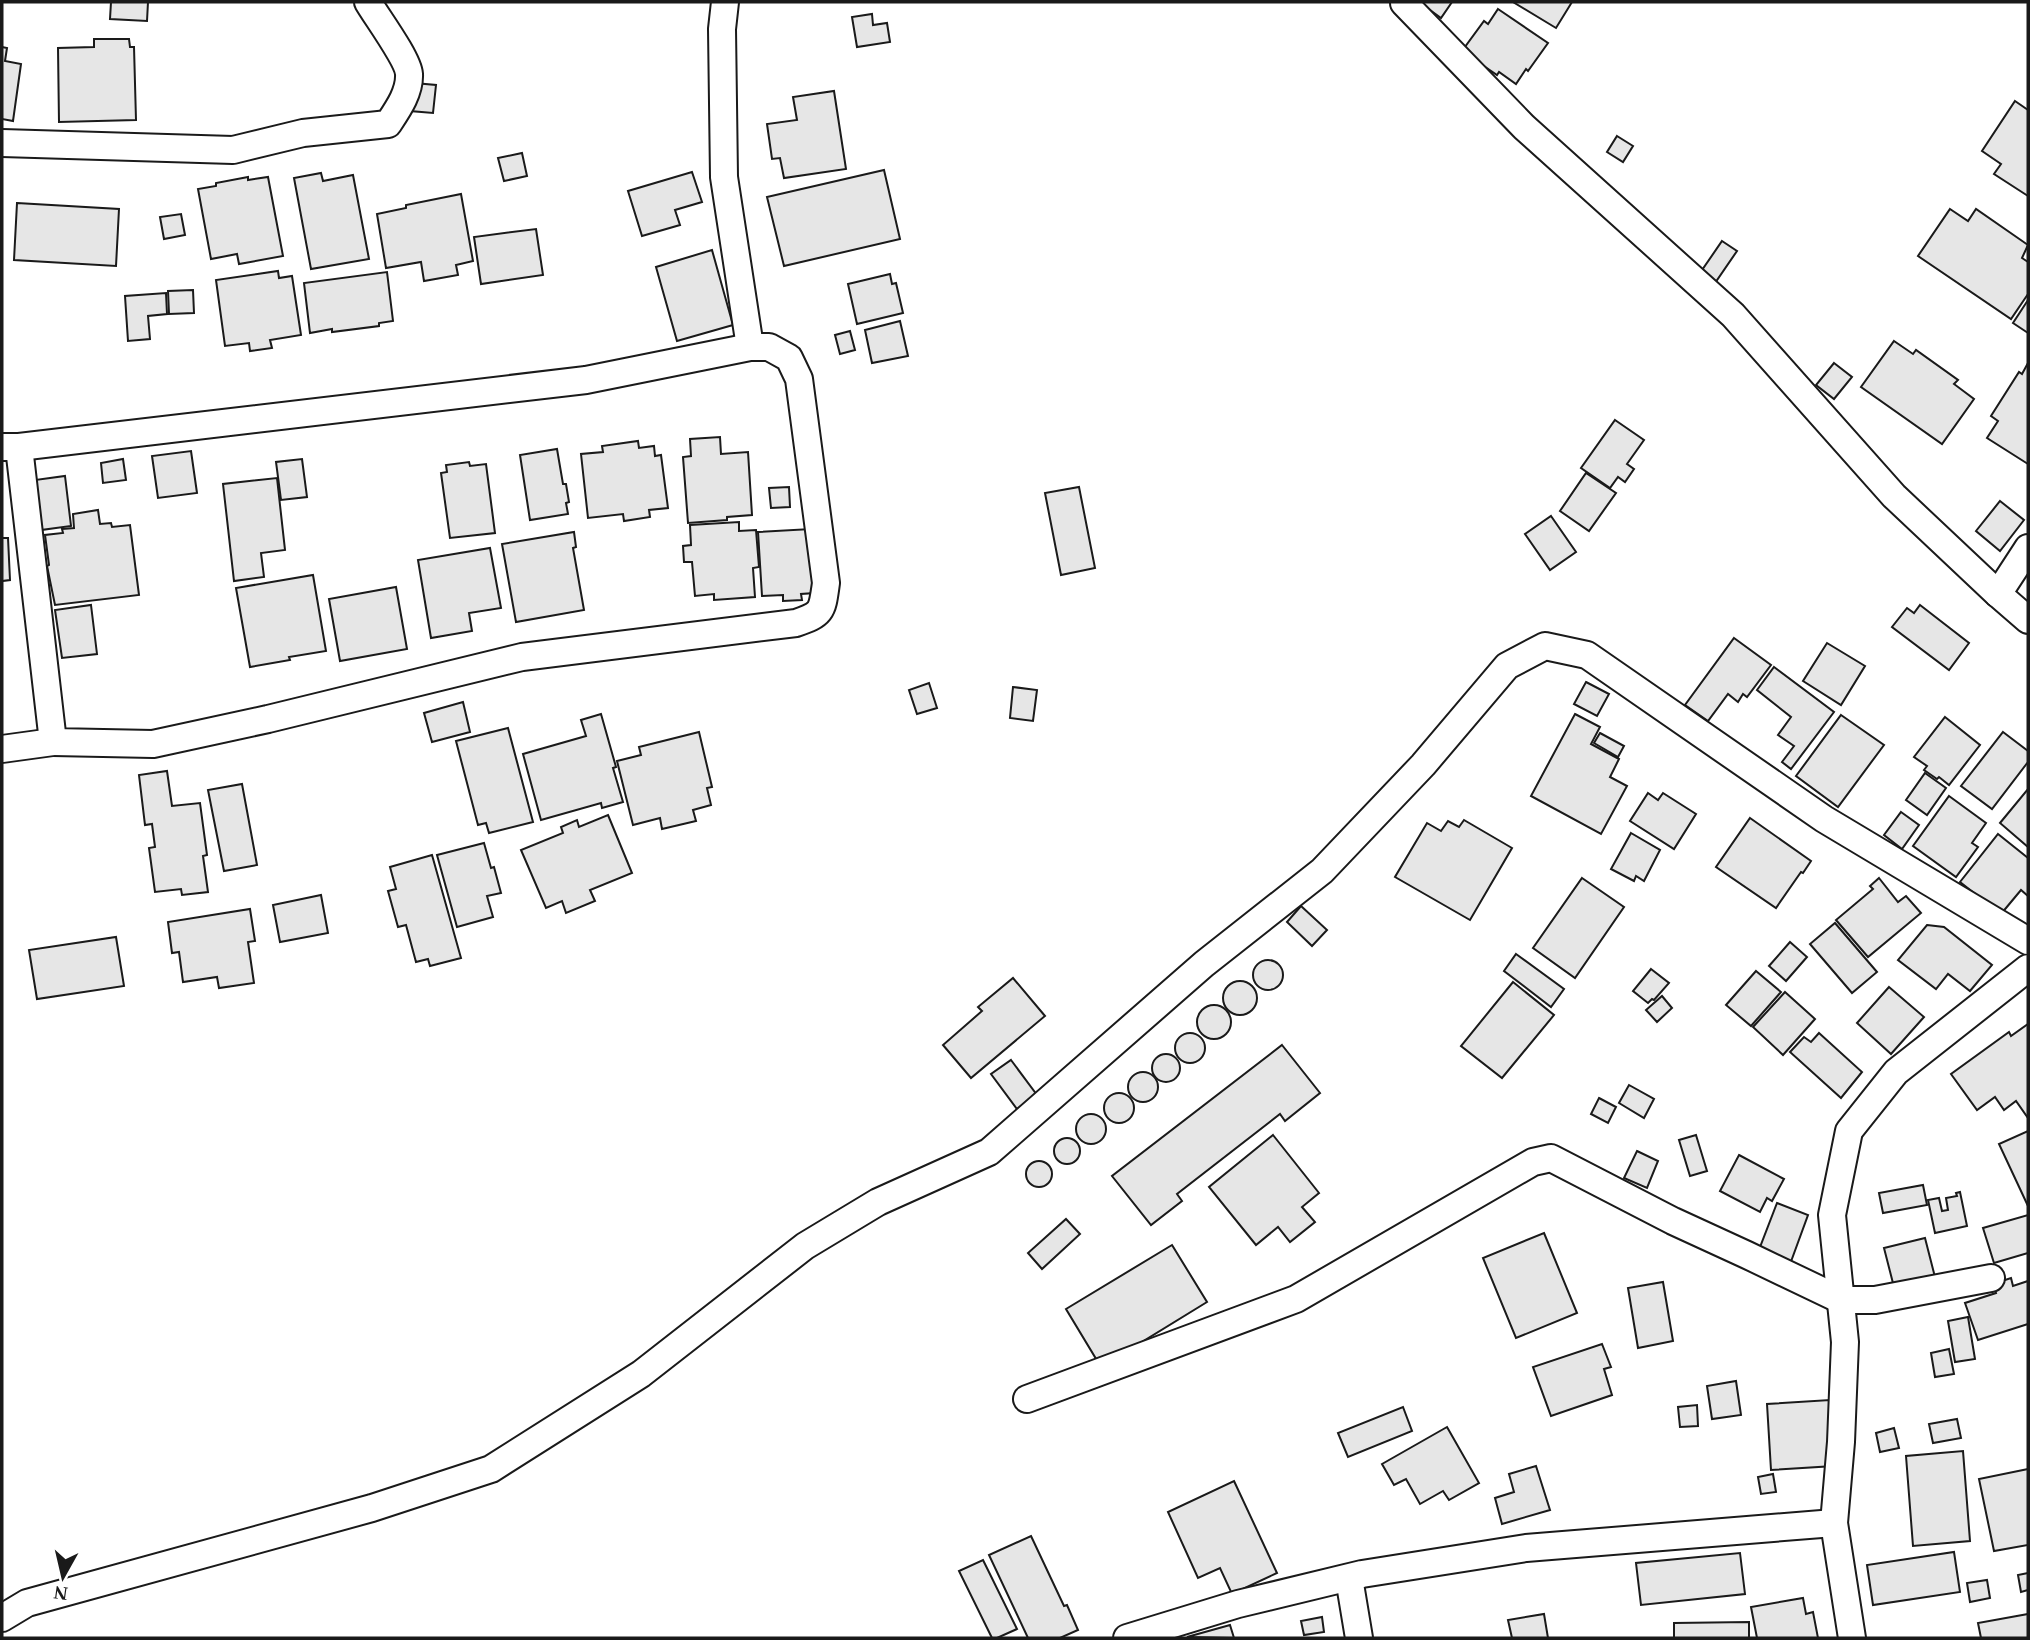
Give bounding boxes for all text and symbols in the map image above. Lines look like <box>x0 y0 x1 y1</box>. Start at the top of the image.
north arrow <box>28 1542 98 1612</box>
text: N <box>52 1582 69 1605</box>

